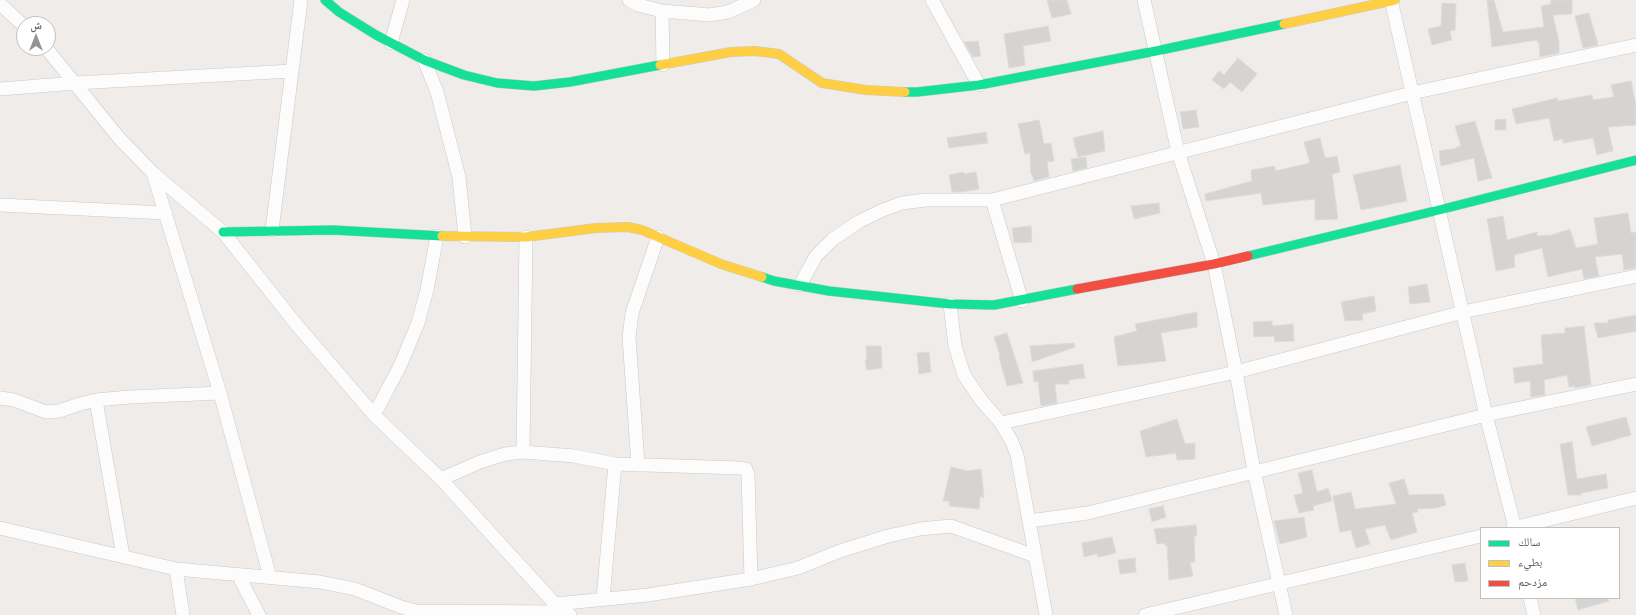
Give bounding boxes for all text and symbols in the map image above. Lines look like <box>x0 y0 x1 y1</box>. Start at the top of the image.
north arrow <box>16 16 56 56</box>
text: ش <box>30 17 42 32</box>
legend <box>1480 527 1620 599</box>
text: سالك <box>1518 533 1540 550</box>
text: بطيء <box>1518 553 1542 570</box>
text: مزدحم <box>1518 573 1547 590</box>

